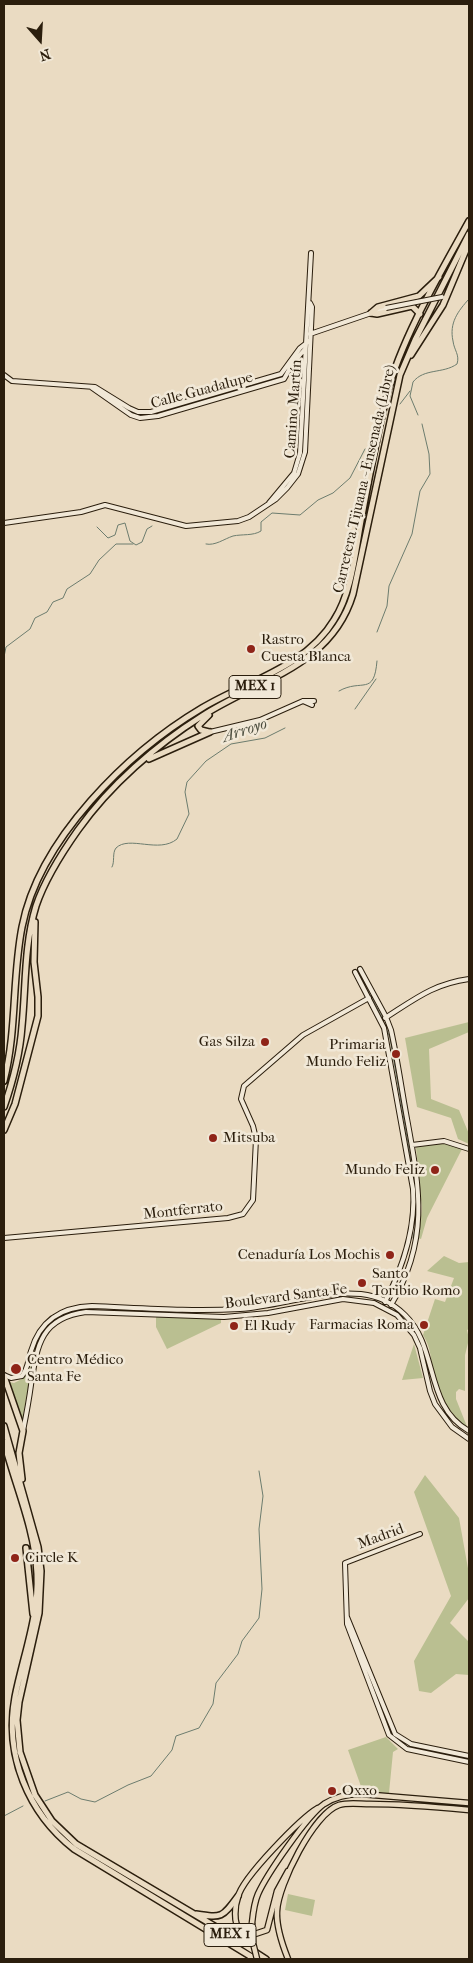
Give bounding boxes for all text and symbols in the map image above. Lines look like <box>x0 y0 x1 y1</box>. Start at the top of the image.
north arrow <box>15 15 65 65</box>
text: N <box>37 45 53 64</box>
street label: Camino Martín <box>282 359 306 459</box>
street label: Carretera Tijuana - Ensenada (Libre) <box>330 363 400 595</box>
street label: Calle Guadalupe <box>149 369 255 413</box>
place label: Rastro Cuesta Blanca <box>261 631 351 666</box>
marker: Rastro Cuesta Blanca <box>245 643 257 655</box>
road number: MEX 1 <box>229 676 281 699</box>
water label: Arroyo <box>220 715 270 747</box>
place label: Gas Silza <box>199 1033 255 1051</box>
marker: Gas Silza <box>259 1036 271 1048</box>
place label: Primaria Mundo Feliz <box>306 1036 386 1071</box>
marker: Primaria Mundo Feliz <box>390 1048 402 1060</box>
place label: Mitsuba <box>223 1129 275 1147</box>
marker: Mitsuba <box>207 1132 219 1144</box>
place label: Mundo Feliz <box>345 1161 425 1179</box>
marker: Mundo Feliz <box>429 1164 441 1176</box>
street label: Montferrato <box>142 1198 224 1224</box>
place label: Cenaduría Los Mochis <box>238 1246 380 1264</box>
marker: Cenaduría Los Mochis <box>384 1249 396 1261</box>
place label: Santo Toribio Romo <box>372 1265 460 1300</box>
marker: Santo Toribio Romo <box>356 1277 368 1289</box>
street label: Boulevard Santa Fe <box>224 1281 348 1313</box>
place label: Farmacias Roma <box>309 1316 414 1334</box>
place label: El Rudy <box>244 1317 296 1335</box>
marker: Farmacias Roma <box>418 1319 430 1331</box>
marker: El Rudy <box>228 1320 240 1332</box>
place label: Centro Médico Santa Fe <box>27 1351 123 1386</box>
marker: Centro Médico Santa Fe <box>9 1362 23 1376</box>
street label: Madrid <box>356 1520 406 1554</box>
place label: Circle K <box>25 1549 78 1567</box>
marker: Circle K <box>9 1552 21 1564</box>
place label: Oxxo <box>342 1782 377 1800</box>
marker: Oxxo <box>326 1785 338 1797</box>
road number: MEX 1 <box>204 1924 256 1946</box>

